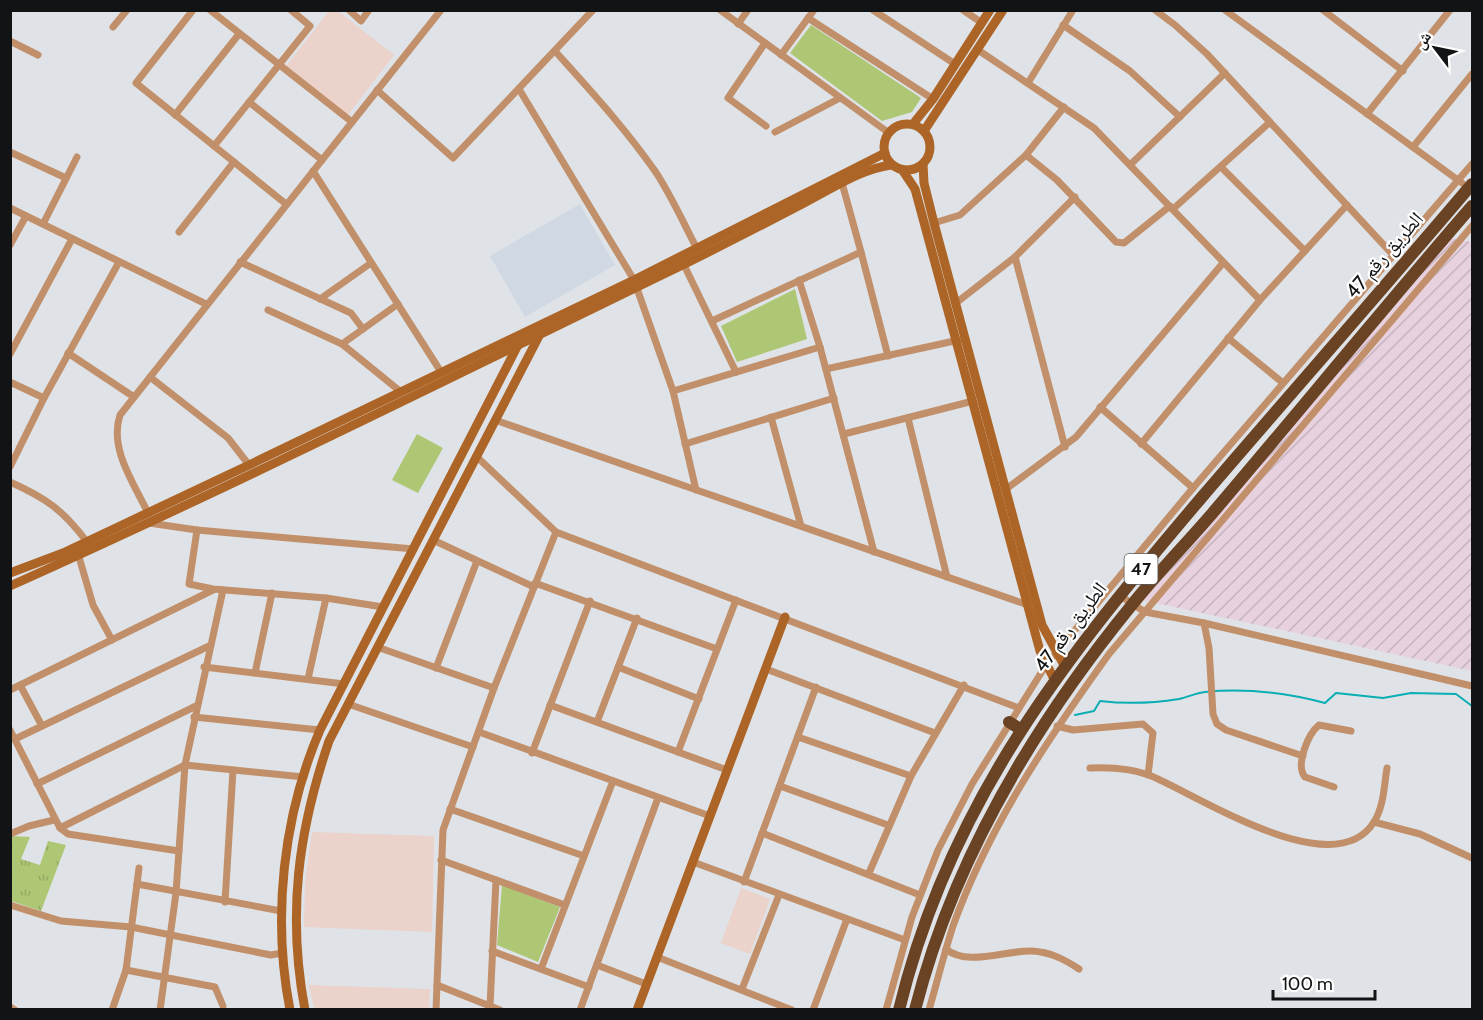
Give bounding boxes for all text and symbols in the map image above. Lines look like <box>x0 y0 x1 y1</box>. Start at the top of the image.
north arrow <box>1405 18 1465 78</box>
text: ش <box>1410 28 1435 53</box>
street label: الطريق رقم 47 <box>1340 207 1430 304</box>
road number: 47 <box>1124 554 1158 584</box>
street label: الطريق رقم 47 <box>1028 577 1113 678</box>
scale bar <box>1273 963 1375 1001</box>
text: 100 m <box>1282 973 1333 995</box>

